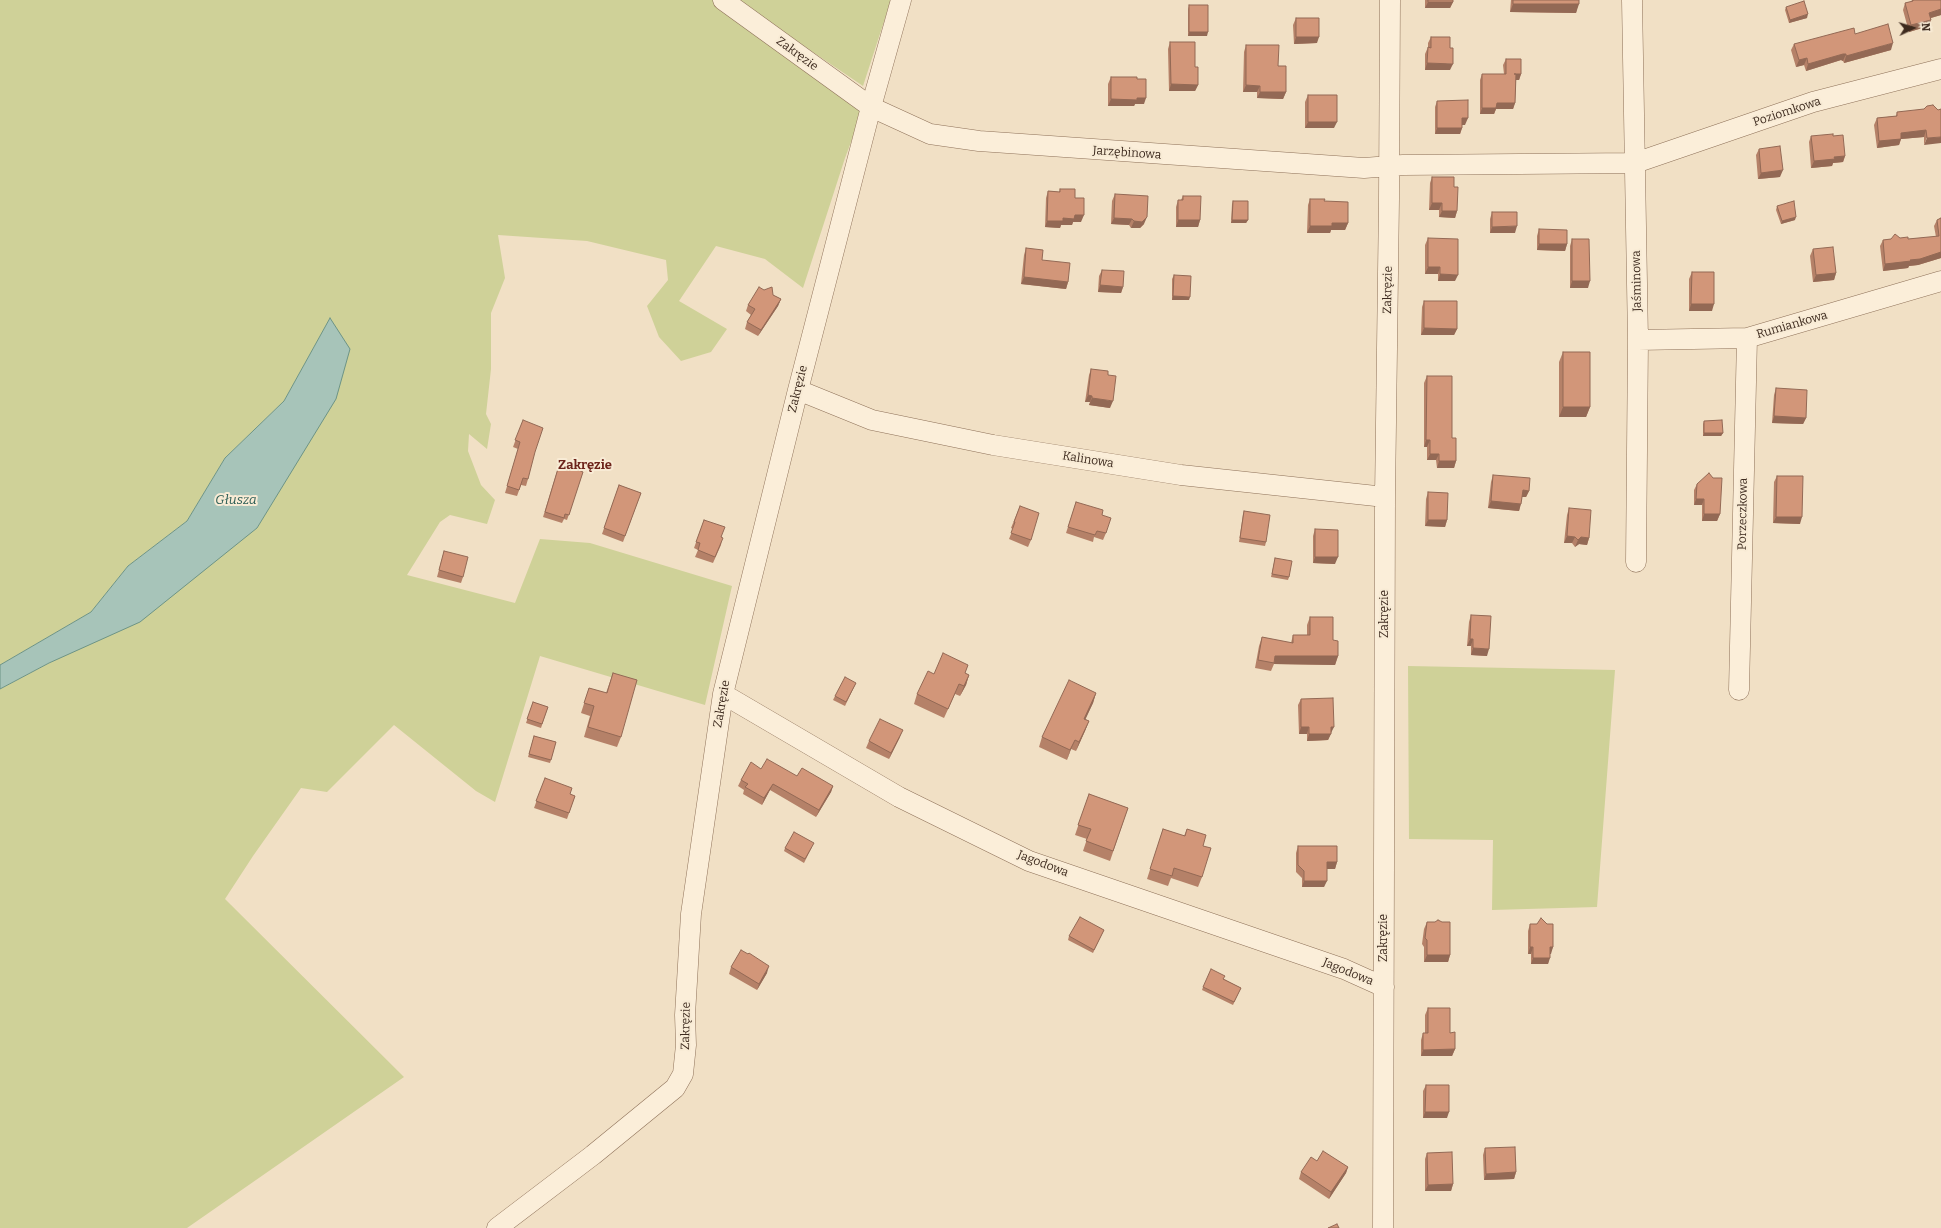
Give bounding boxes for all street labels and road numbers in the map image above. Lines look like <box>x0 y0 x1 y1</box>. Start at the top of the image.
street label: Zakręzie <box>773 34 821 74</box>
street label: Poziomkowa <box>1751 94 1823 130</box>
street label: Jarzębinowa <box>1092 143 1162 163</box>
street label: Jaśminowa <box>1629 250 1645 312</box>
street label: Zakręzie <box>1380 266 1396 314</box>
street label: Rumiankowa <box>1755 308 1829 342</box>
street label: Zakręzie <box>785 364 811 414</box>
street label: Kalinowa <box>1061 449 1115 471</box>
street label: Porzeczkowa <box>1735 478 1751 550</box>
street label: Zakręzie <box>1378 590 1392 638</box>
street label: Zakręzie <box>711 679 733 729</box>
street label: Jagodowa <box>1015 848 1071 880</box>
street label: Zakręzie <box>1377 914 1391 962</box>
street label: Jagodowa <box>1321 955 1375 989</box>
street label: Zakręzie <box>678 1002 694 1050</box>

